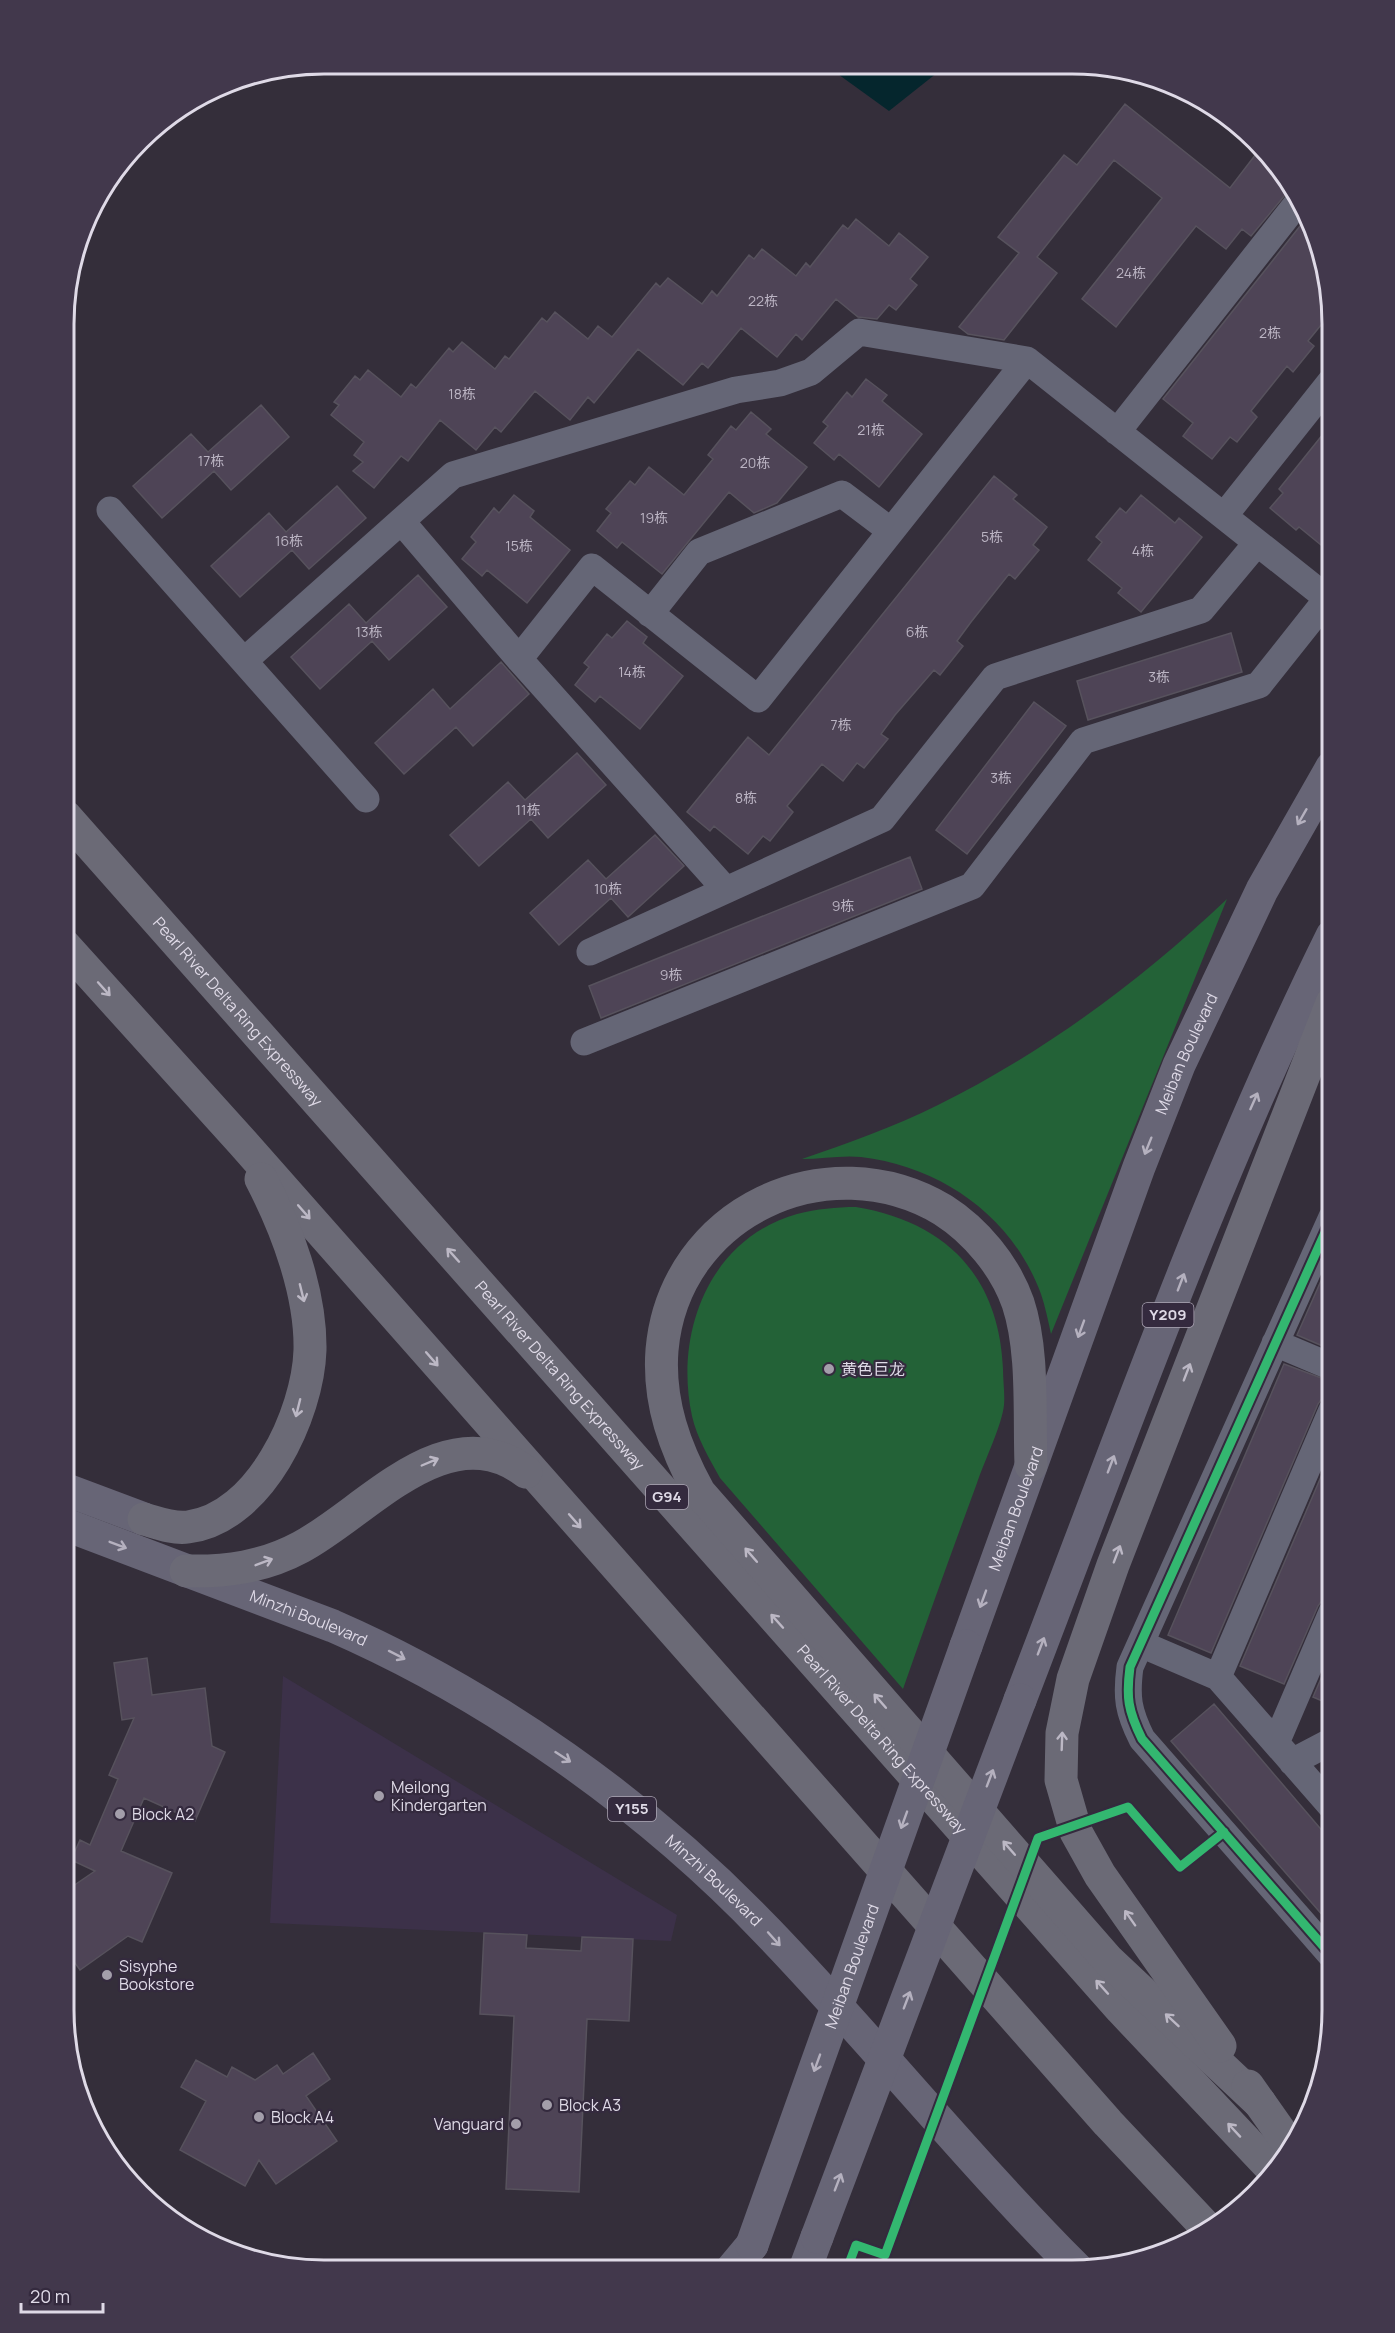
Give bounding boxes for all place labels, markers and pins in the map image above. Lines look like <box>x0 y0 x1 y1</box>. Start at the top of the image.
place label: 黄色巨龙 <box>841 1358 905 1380</box>
marker: 黄色巨龙 <box>822 1362 836 1376</box>
place label: Meilong Kindergarten <box>391 1776 487 1816</box>
marker: Meilong Kindergarten <box>372 1789 386 1803</box>
place label: Block A2 <box>132 1803 194 1825</box>
marker: Block A2 <box>113 1807 127 1821</box>
place label: Sisyphe Bookstore <box>119 1955 194 1995</box>
marker: Sisyphe Bookstore <box>100 1968 114 1982</box>
place label: Block A3 <box>559 2094 621 2116</box>
marker: Block A3 <box>540 2098 554 2112</box>
place label: Block A4 <box>271 2106 334 2128</box>
marker: Block A4 <box>252 2110 266 2124</box>
place label: Vanguard <box>434 2113 504 2135</box>
marker: Vanguard <box>509 2117 523 2131</box>

